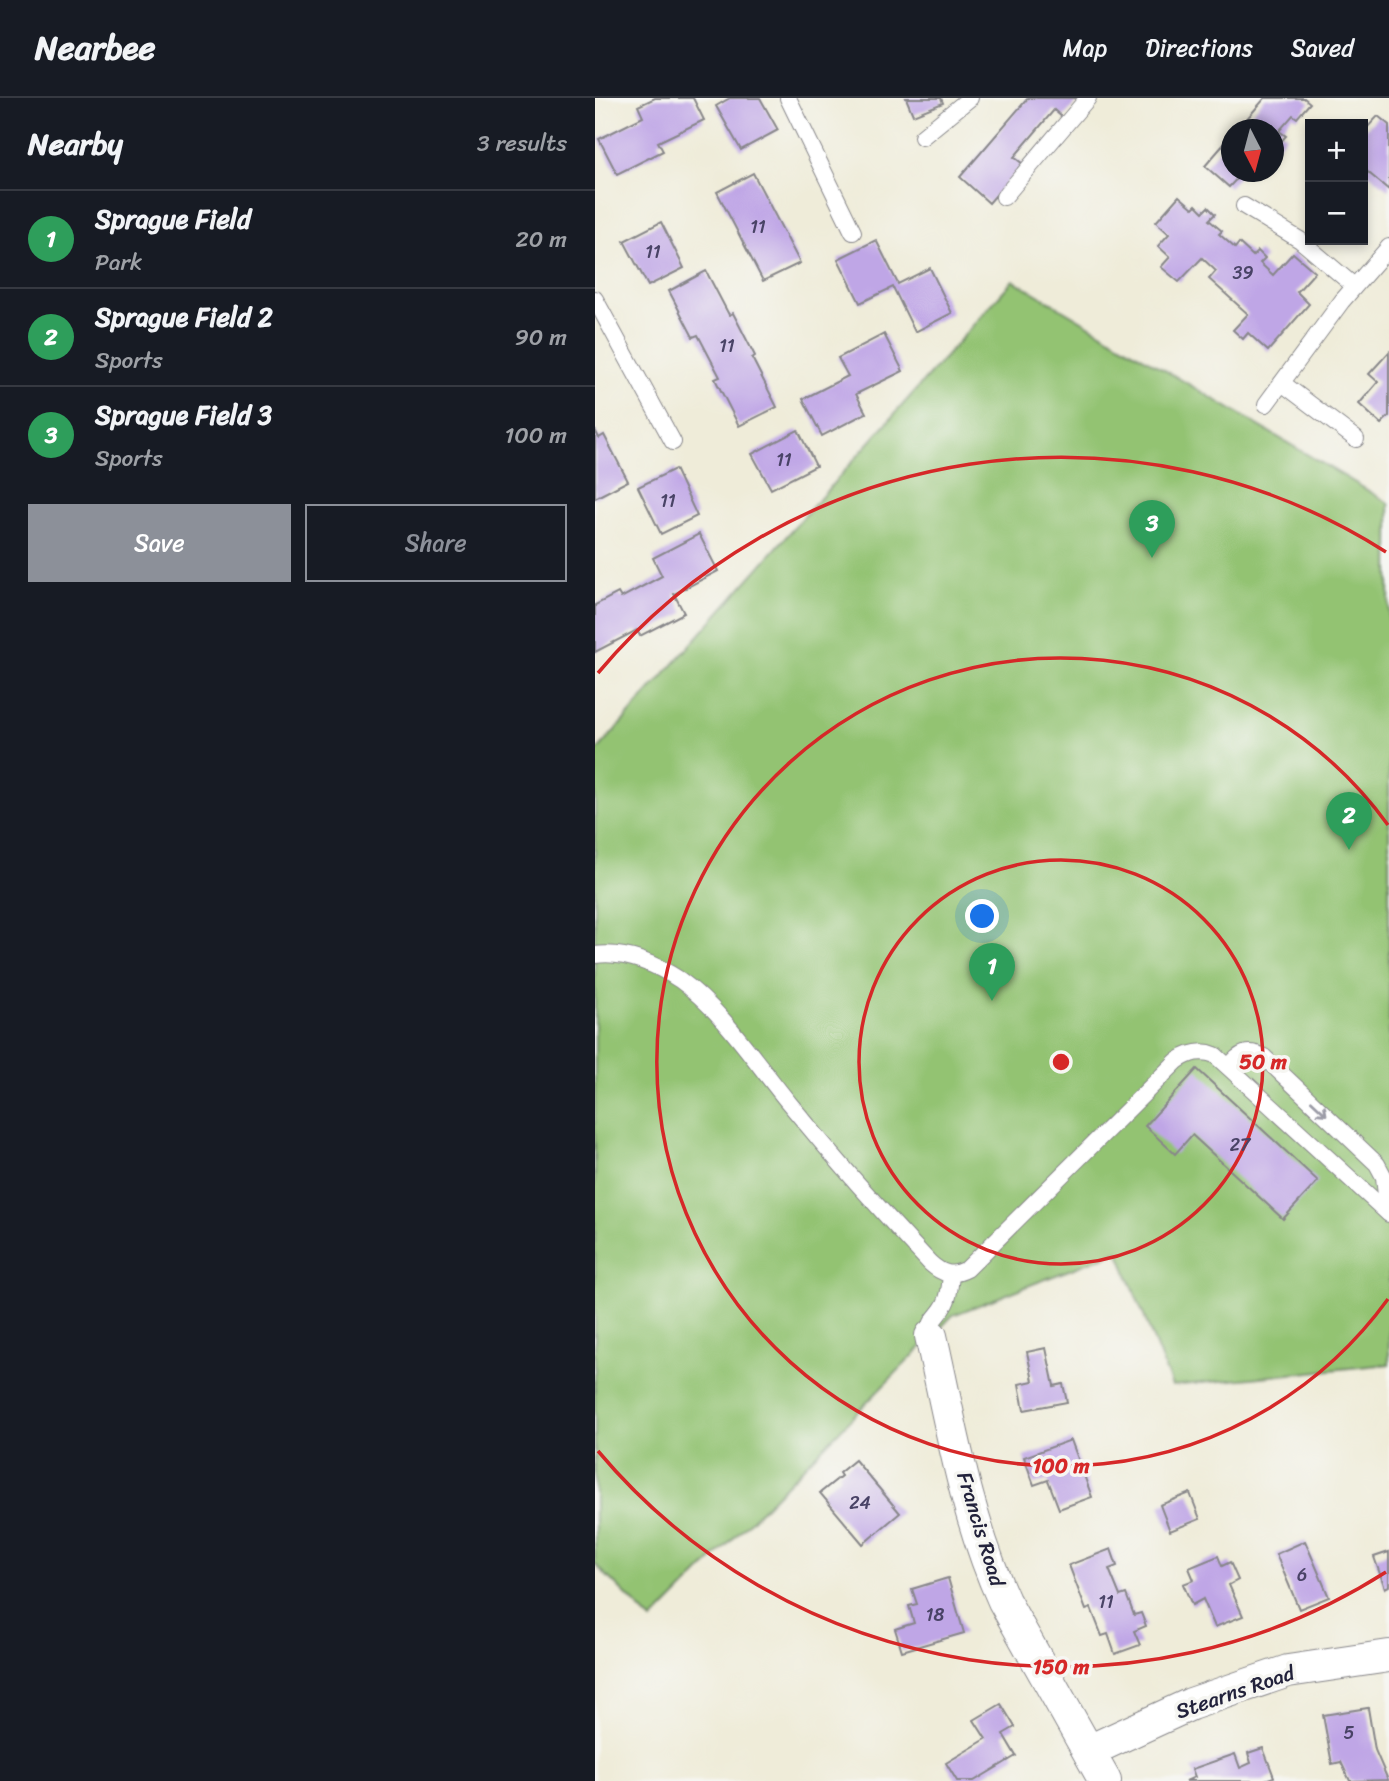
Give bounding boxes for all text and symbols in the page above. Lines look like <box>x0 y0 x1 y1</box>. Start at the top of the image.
text: Nearbee <box>35 19 155 77</box>
text: Map <box>1063 27 1107 69</box>
text: Directions <box>1145 27 1253 69</box>
text: Saved <box>1291 27 1354 69</box>
text: Nearby <box>28 117 123 171</box>
north arrow <box>1221 119 1284 182</box>
map controls <box>1305 119 1368 245</box>
button: + <box>1305 119 1368 182</box>
text: 3 results <box>477 123 567 164</box>
button: − <box>1305 182 1368 245</box>
text: Sprague Field <box>95 196 251 242</box>
house number: 11 <box>750 211 766 243</box>
text: 1 <box>46 219 56 260</box>
text: 20 m <box>516 219 567 260</box>
house number: 11 <box>645 236 661 268</box>
text: Park <box>95 242 142 283</box>
house number: 39 <box>1233 257 1253 289</box>
text: Sprague Field 2 <box>95 294 273 340</box>
text: 2 <box>44 317 58 358</box>
text: 90 m <box>515 317 567 358</box>
house number: 11 <box>719 330 735 362</box>
text: Sports <box>95 340 163 381</box>
text: Sprague Field 3 <box>95 392 272 438</box>
text: 3 <box>45 415 57 456</box>
text: 100 m <box>504 415 567 456</box>
text: Sports <box>95 438 163 479</box>
house number: 11 <box>776 444 792 476</box>
house number: 11 <box>660 485 676 517</box>
pin: 3 <box>1129 500 1175 558</box>
button: Save <box>28 504 291 582</box>
button: Share <box>305 504 567 582</box>
pin: 2 <box>1326 792 1372 850</box>
your location <box>965 899 999 933</box>
pin: 1 <box>969 943 1015 1001</box>
text: 50 m <box>1239 1043 1288 1081</box>
centre of rings <box>1049 1050 1073 1074</box>
one-way arrow <box>1310 1099 1327 1116</box>
house number: 27 <box>1230 1129 1252 1161</box>
text: 100 m <box>1032 1447 1090 1485</box>
street label: Francis Road <box>946 1467 1017 1593</box>
house number: 24 <box>849 1487 871 1519</box>
house number: 6 <box>1297 1559 1307 1591</box>
house number: 11 <box>1098 1586 1114 1618</box>
house number: 18 <box>926 1599 944 1631</box>
text: 150 m <box>1033 1648 1090 1686</box>
street label: Stearns Road <box>1170 1653 1301 1730</box>
house number: 5 <box>1344 1717 1355 1749</box>

